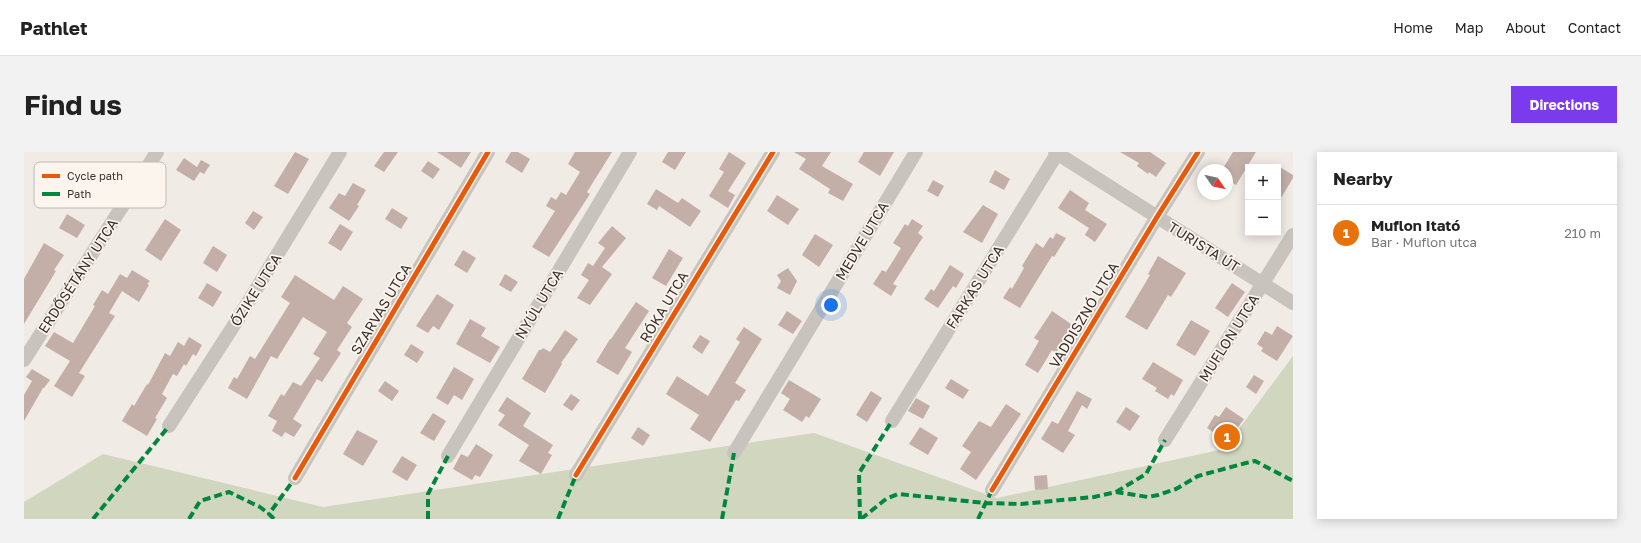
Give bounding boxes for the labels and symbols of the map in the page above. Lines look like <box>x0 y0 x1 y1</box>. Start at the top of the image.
legend <box>34 162 166 208</box>
north arrow <box>1197 164 1233 200</box>
text: Cycle path <box>67 169 123 182</box>
text: Path <box>67 187 91 200</box>
street label: MEDVE UTCA <box>831 198 892 283</box>
street label: ERDŐSÉTÁNY UTCA <box>34 215 121 336</box>
street label: TURISTA ÚT <box>1165 218 1243 275</box>
street label: FARKAS UTCA <box>942 241 1007 332</box>
street label: ŐZIKE UTCA <box>227 250 285 329</box>
street label: VADDISZNÓ UTCA <box>1045 258 1122 371</box>
street label: SZARVAS UTCA <box>347 260 415 357</box>
street label: NYÚL UTCA <box>511 265 566 342</box>
street label: RÓKA UTCA <box>636 268 692 345</box>
street label: MUFLON UTCA <box>1195 290 1263 385</box>
your location <box>821 295 841 315</box>
pin: 1 <box>1214 422 1240 452</box>

